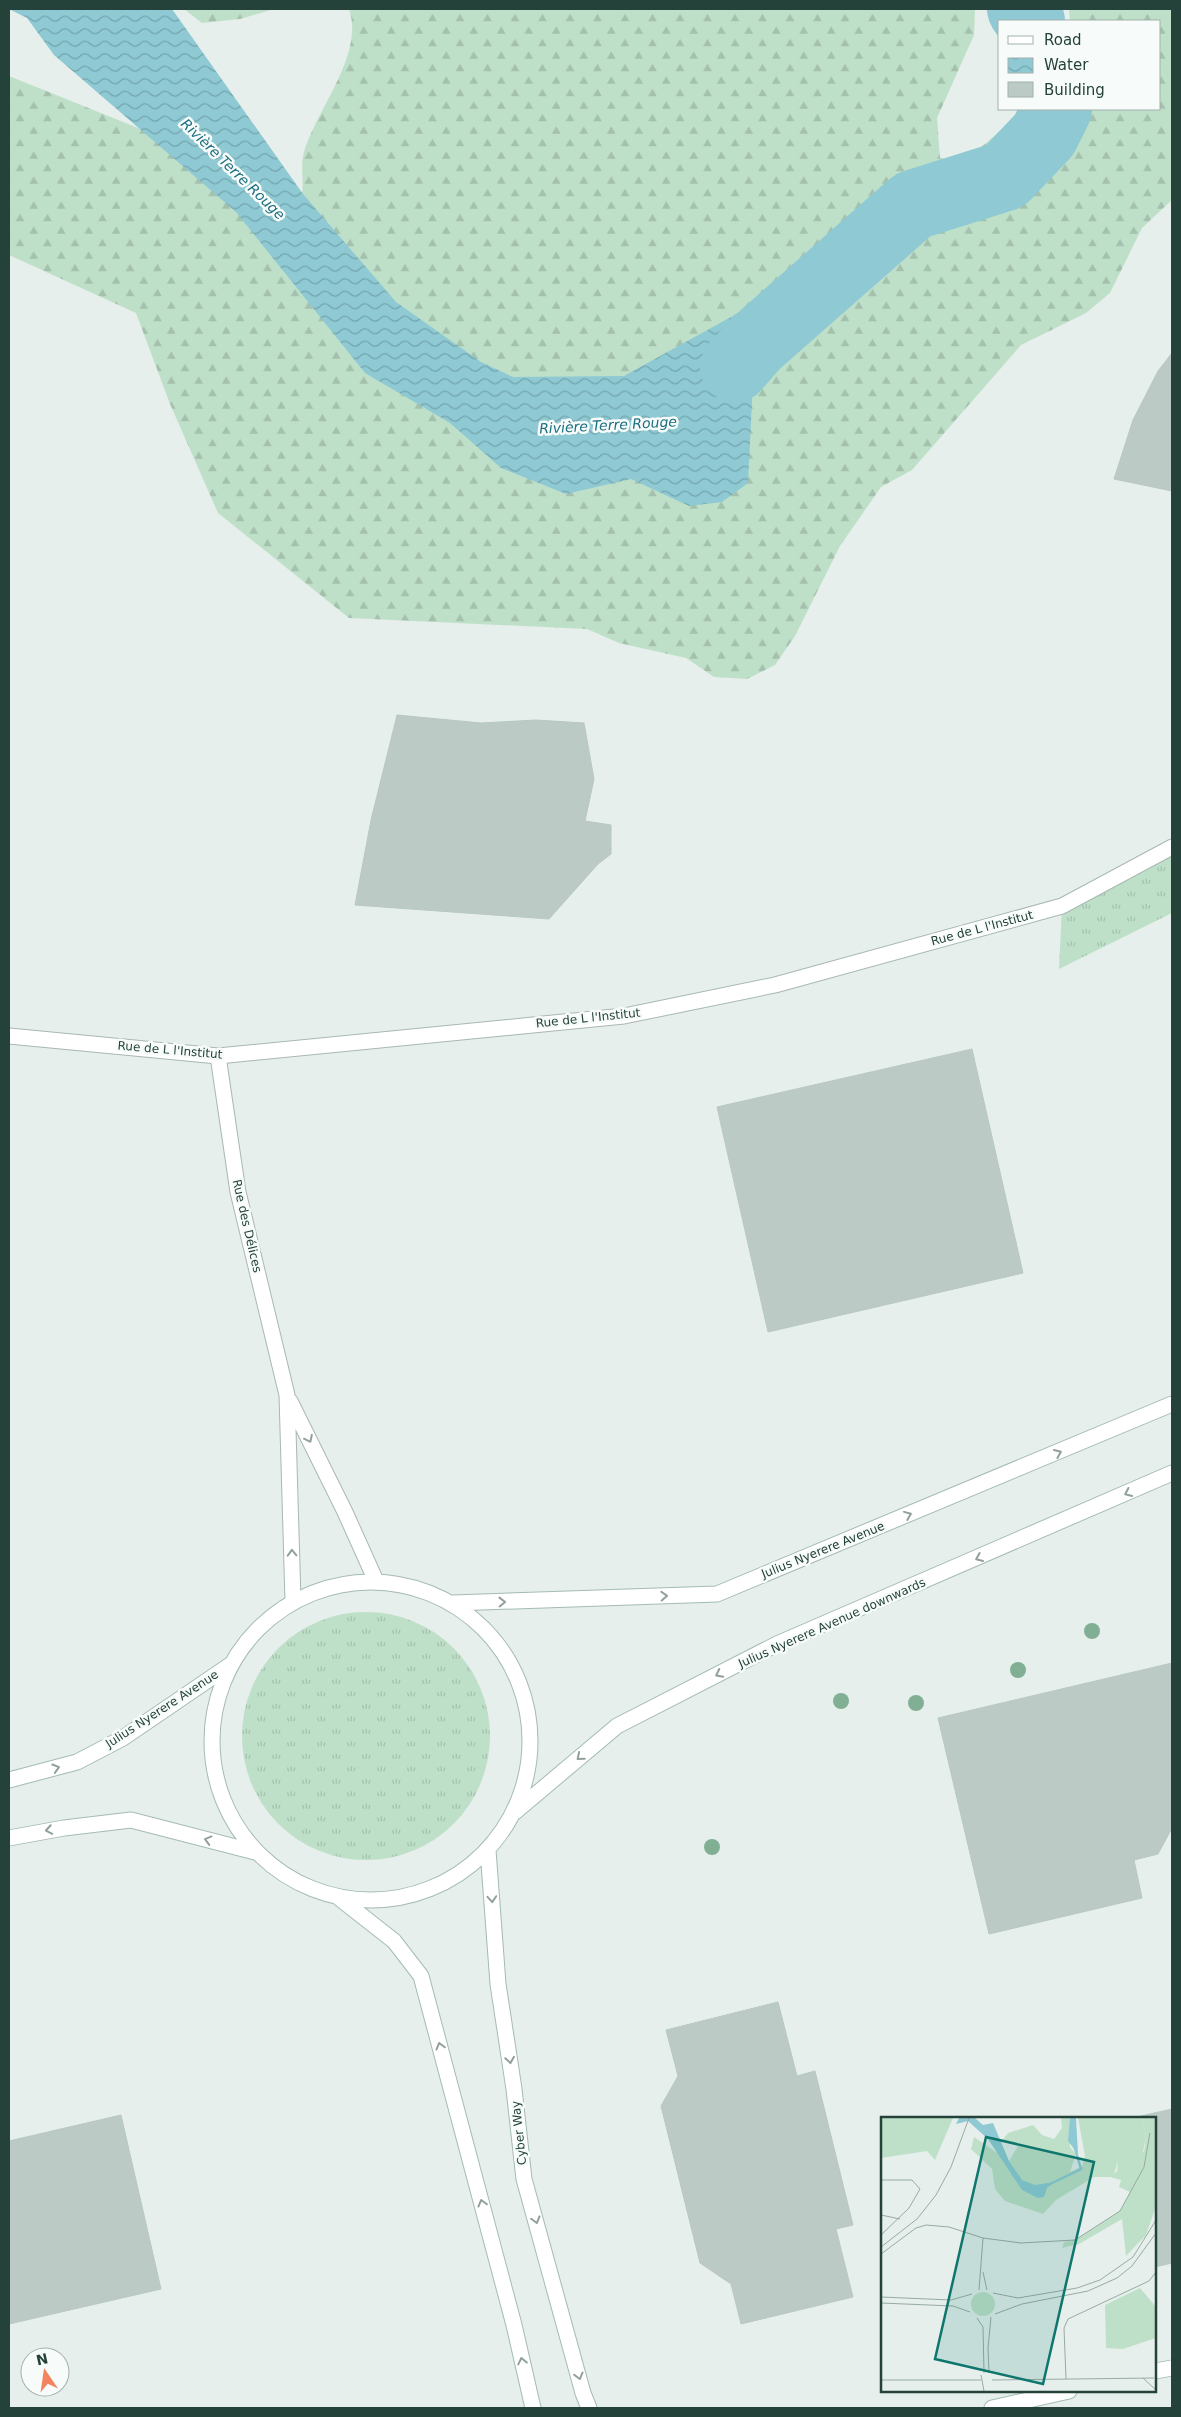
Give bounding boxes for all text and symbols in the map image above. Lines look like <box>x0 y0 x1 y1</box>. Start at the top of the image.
legend <box>998 20 1161 110</box>
text: Road <box>1044 31 1082 49</box>
text: Water <box>1044 56 1089 74</box>
text: Building <box>1044 81 1105 99</box>
water label: Rivière Terre Rouge <box>178 115 288 223</box>
water label: Rivière Terre Rouge <box>539 413 677 437</box>
street label: Rue de L l'Institut <box>929 908 1035 948</box>
street label: Rue de L l'Institut <box>535 1006 641 1030</box>
street label: Rue de L l'Institut <box>117 1038 223 1062</box>
street label: Rue des Délices <box>229 1178 265 1274</box>
one-way arrow <box>303 1433 313 1442</box>
one-way arrow <box>1053 1449 1062 1459</box>
one-way arrow <box>1124 1487 1133 1498</box>
one-way arrow <box>903 1511 912 1521</box>
street label: Julius Nyerere Avenue <box>759 1519 887 1581</box>
one-way arrow <box>287 1548 297 1556</box>
one-way arrow <box>975 1552 984 1562</box>
street label: Julius Nyerere Avenue downwards <box>735 1575 928 1671</box>
one-way arrow <box>660 1591 668 1602</box>
one-way arrow <box>498 1596 506 1607</box>
street label: Julius Nyerere Avenue <box>102 1667 221 1751</box>
one-way arrow <box>715 1668 724 1678</box>
one-way arrow <box>577 1751 586 1760</box>
one-way arrow <box>51 1763 59 1773</box>
one-way arrow <box>45 1825 53 1835</box>
one-way arrow <box>204 1835 213 1846</box>
one-way arrow <box>486 1895 497 1903</box>
one-way arrow <box>435 2042 446 2051</box>
one-way arrow <box>504 2055 514 2064</box>
street label: Cyber Way <box>509 2100 529 2166</box>
inset map <box>881 2117 1156 2392</box>
one-way arrow <box>477 2200 487 2208</box>
one-way arrow <box>530 2215 540 2223</box>
north arrow <box>20 2347 70 2397</box>
text: N <box>35 2350 50 2368</box>
one-way arrow <box>517 2356 528 2365</box>
one-way arrow <box>573 2372 584 2381</box>

